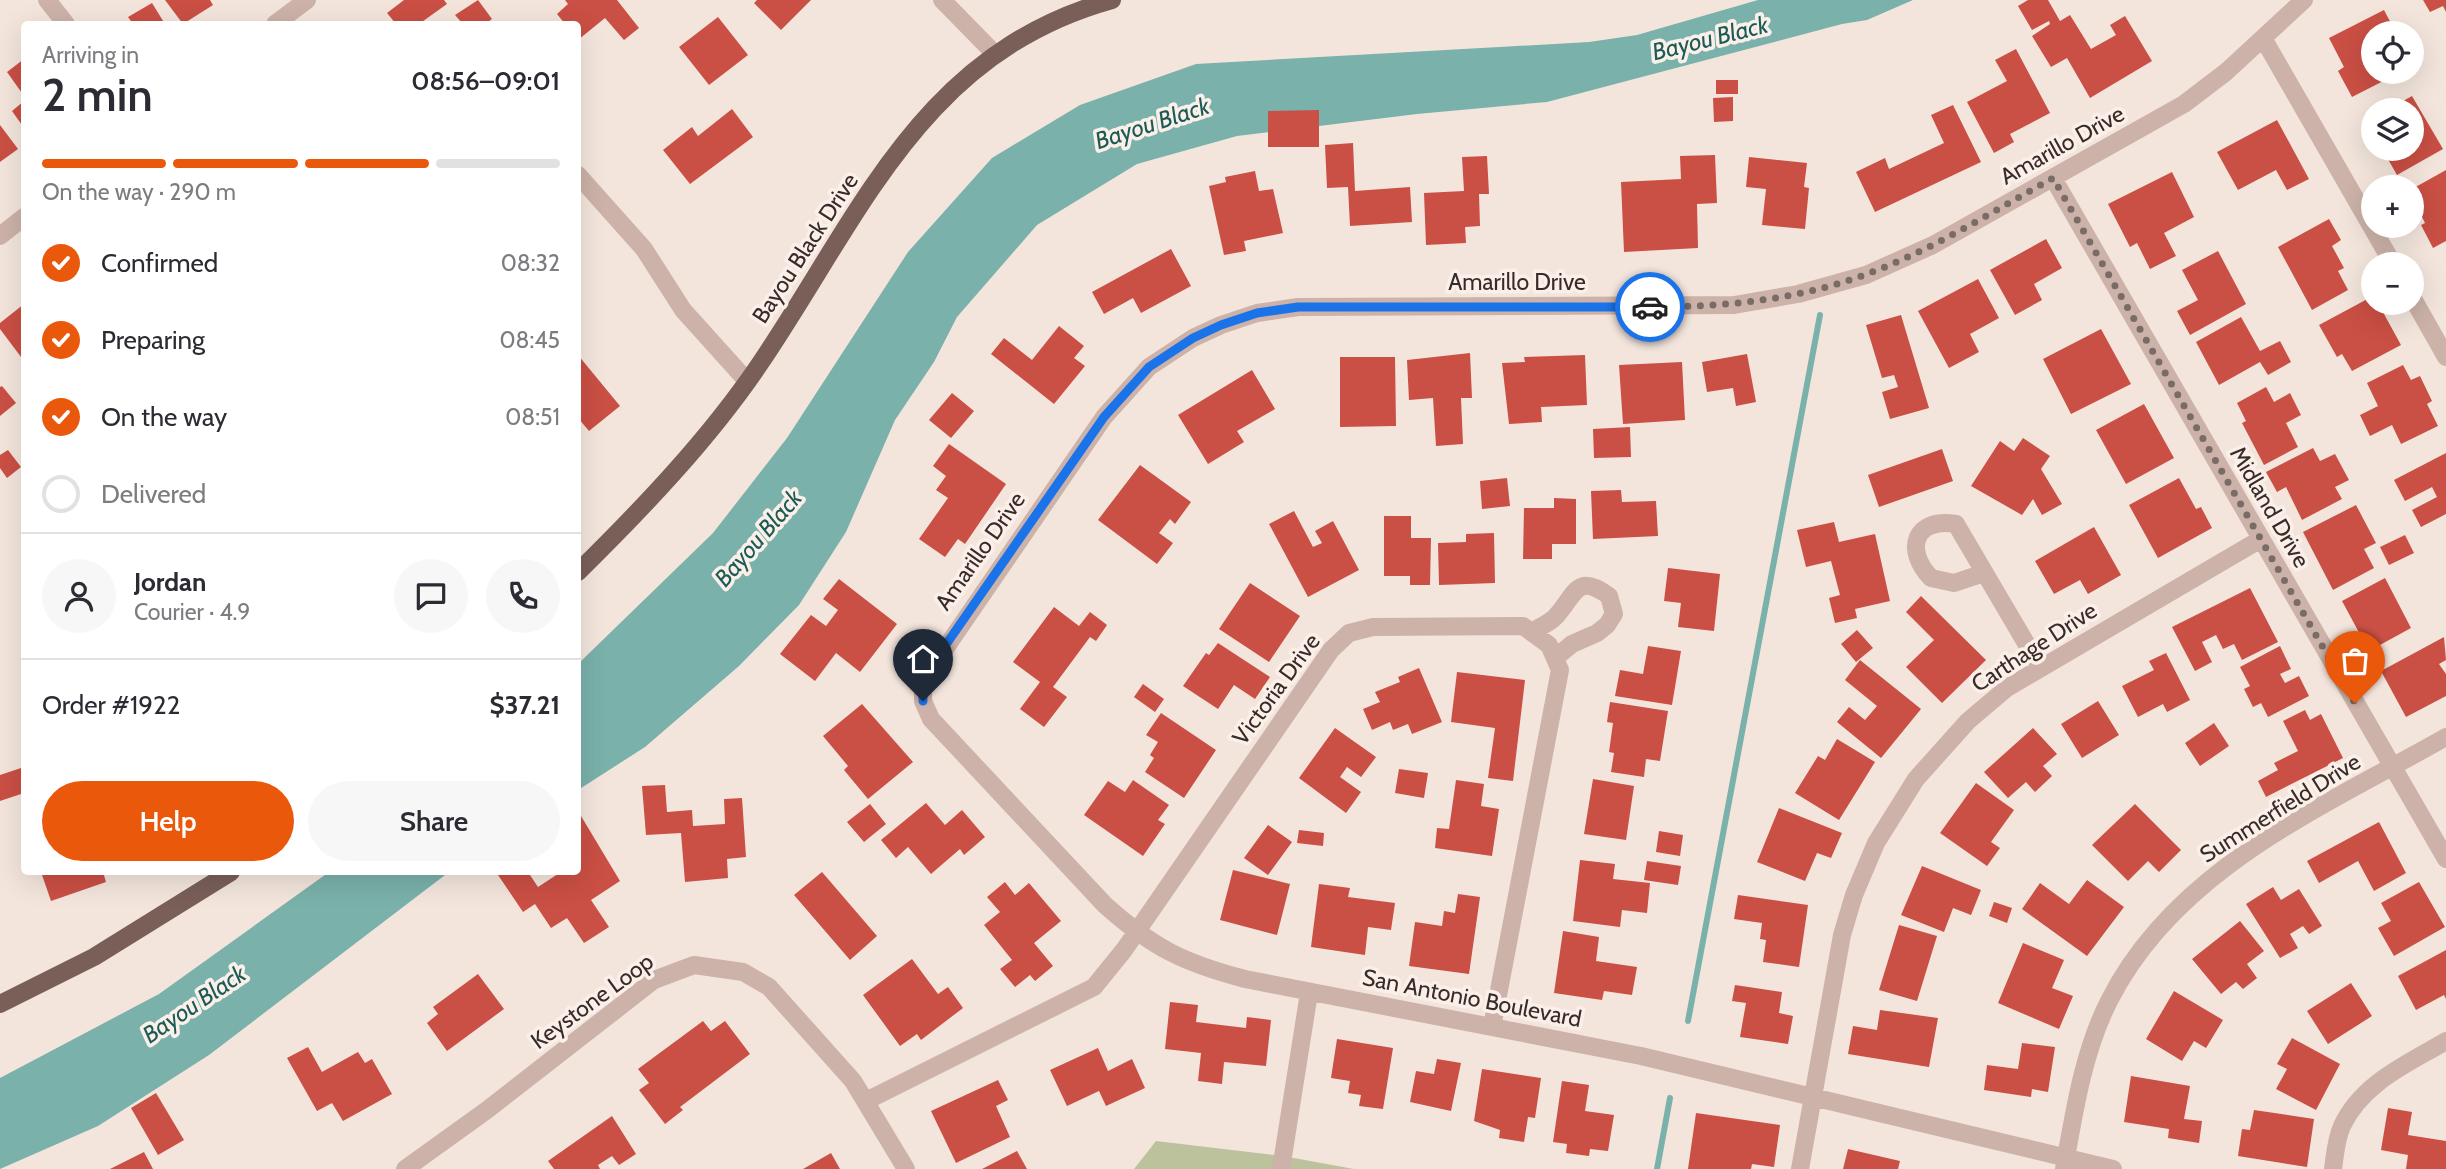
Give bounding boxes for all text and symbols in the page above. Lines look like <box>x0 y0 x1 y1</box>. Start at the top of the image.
water label: Bayou Black <box>1649 9 1772 66</box>
map controls <box>2361 21 2424 315</box>
button: locate <box>2361 21 2424 84</box>
text: Arriving in <box>42 41 139 69</box>
text: 08:56–09:01 <box>411 65 560 97</box>
text: 2 min <box>42 67 153 123</box>
water label: Bayou Black <box>1091 91 1214 155</box>
button: layers <box>2361 98 2424 161</box>
street label: Amarillo Drive <box>1995 99 2129 191</box>
street label: Bayou Black Drive <box>746 168 864 328</box>
button: + <box>2361 175 2424 238</box>
text: On the way · 290 m <box>42 178 236 206</box>
icon: check <box>42 244 80 282</box>
text: Confirmed <box>101 247 218 279</box>
text: 08:32 <box>501 249 560 277</box>
button: − <box>2361 252 2424 315</box>
street label: Amarillo Drive <box>1448 268 1586 296</box>
courier <box>1615 272 1685 342</box>
icon: car <box>1631 288 1669 326</box>
icon: check <box>42 321 80 359</box>
text: Preparing <box>101 324 205 356</box>
text: 08:45 <box>499 326 560 354</box>
icon: check <box>42 398 80 436</box>
text: On the way <box>101 401 227 433</box>
text: 08:51 <box>505 403 560 431</box>
street label: Midland Drive <box>2224 442 2316 573</box>
text: Delivered <box>101 478 206 510</box>
water label: Bayou Black <box>708 483 808 592</box>
street label: Amarillo Drive <box>929 486 1031 615</box>
button: person <box>42 559 116 633</box>
button: chat <box>394 559 468 633</box>
button: phone <box>486 559 560 633</box>
text: Jordan <box>134 566 206 598</box>
street label: Carthage Drive <box>1966 596 2102 698</box>
text: Courier · 4.9 <box>134 598 250 626</box>
street label: Victoria Drive <box>1226 628 1326 750</box>
pin <box>893 629 953 701</box>
pin <box>2325 631 2385 703</box>
icon: home <box>904 640 942 678</box>
icon: bag <box>2336 642 2374 680</box>
text: Order #1922 <box>42 689 180 721</box>
text: $37.21 <box>489 689 560 721</box>
street label: Summerfield Drive <box>2195 747 2366 869</box>
button: Help <box>42 781 294 861</box>
button: Share <box>308 781 560 861</box>
street label: Keystone Loop <box>525 947 659 1055</box>
water label: Bayou Black <box>137 958 252 1049</box>
street label: San Antonio Boulevard <box>1360 963 1584 1033</box>

